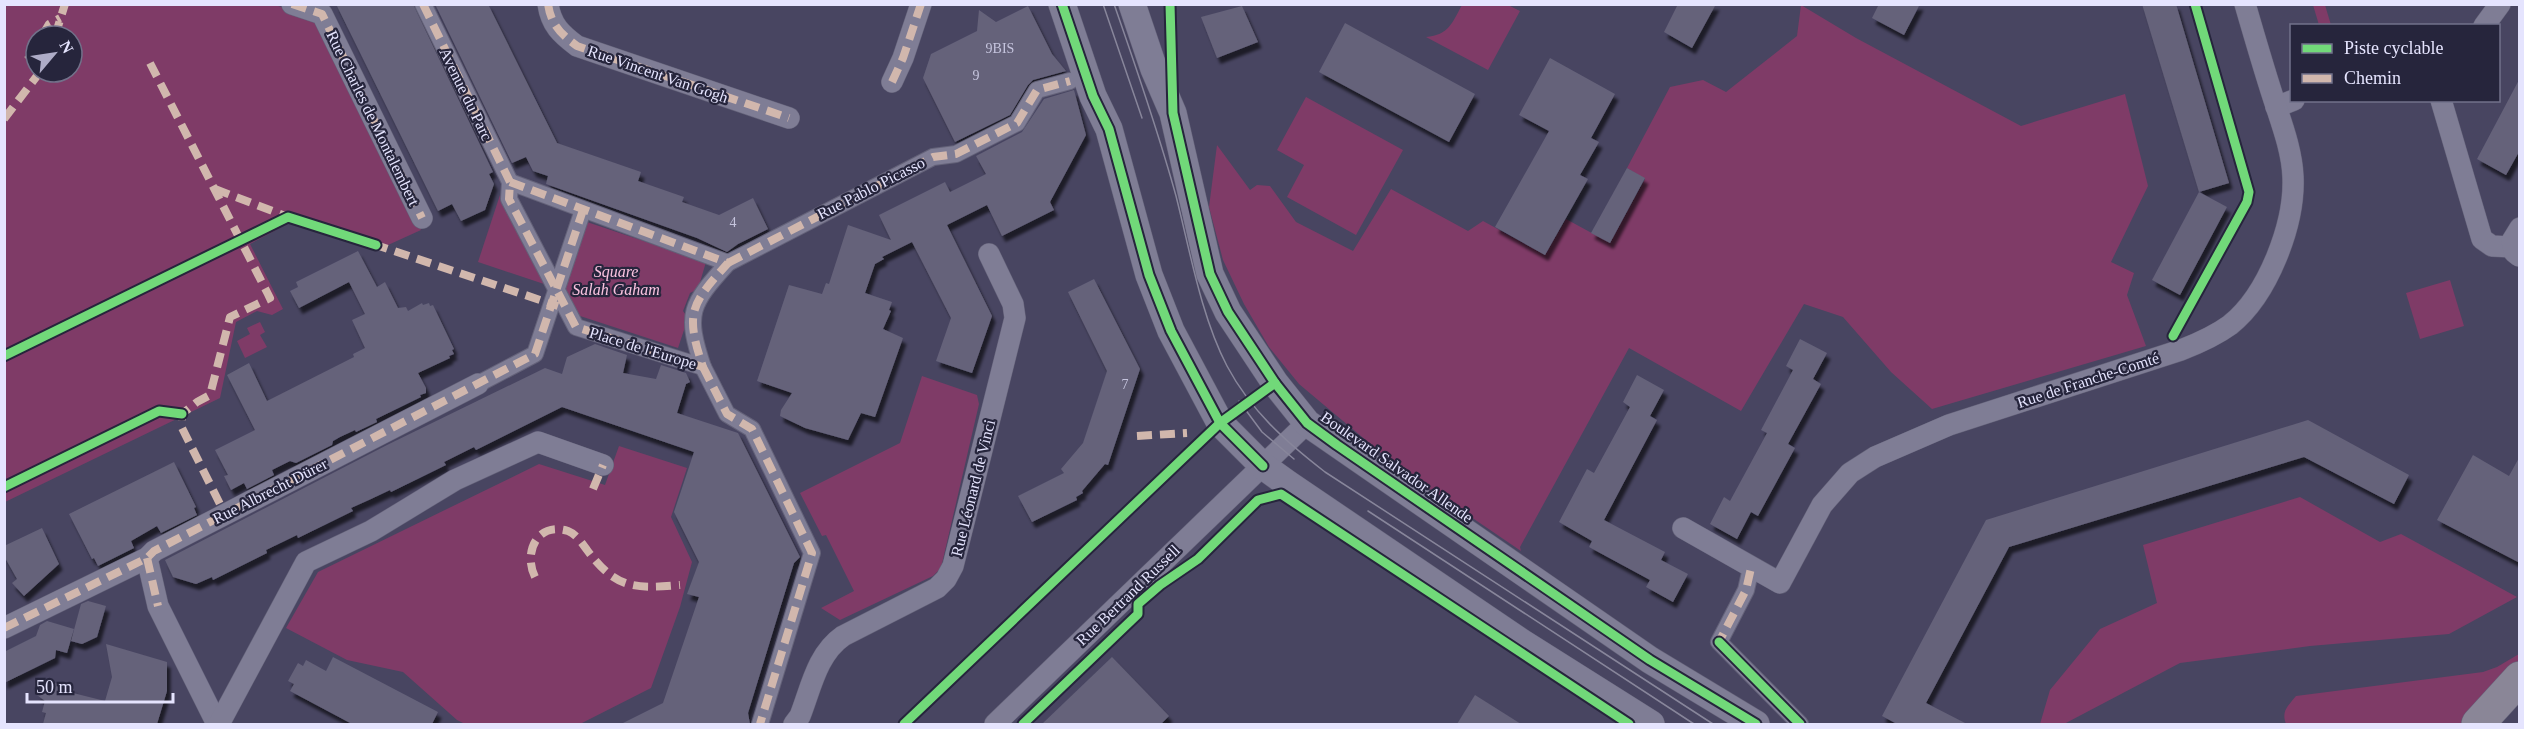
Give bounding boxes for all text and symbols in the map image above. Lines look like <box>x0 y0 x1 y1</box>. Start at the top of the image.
north arrow <box>24 24 84 84</box>
legend <box>2290 24 2500 102</box>
street label: Rue Charles de Montalembert <box>323 28 423 209</box>
text: N <box>56 38 77 57</box>
text: Piste cyclable <box>2344 38 2443 58</box>
house number: 9BIS <box>986 41 1014 56</box>
street label: Rue Vincent Van Gogh <box>585 42 730 107</box>
street label: Avenue du Parc <box>436 45 496 143</box>
house number: 9 <box>973 68 980 83</box>
text: Chemin <box>2344 68 2401 88</box>
street label: Rue Pablo Picasso <box>814 154 928 222</box>
house number: 4 <box>730 215 737 230</box>
park label: Square Salah Gaham <box>572 263 660 298</box>
street label: Place de l'Europe <box>587 324 699 373</box>
street label: Rue de Franche-Comté <box>2015 349 2161 411</box>
house number: 7 <box>1122 377 1129 392</box>
street label: Boulevard Salvador Allende <box>1318 408 1476 526</box>
street label: Rue Léonard de Vinci <box>948 417 998 558</box>
street label: Rue Albrecht Dürer <box>210 454 331 527</box>
street label: Rue Bertrand Russell <box>1073 541 1184 649</box>
scale bar <box>27 666 172 704</box>
text: 50 m <box>36 677 73 697</box>

